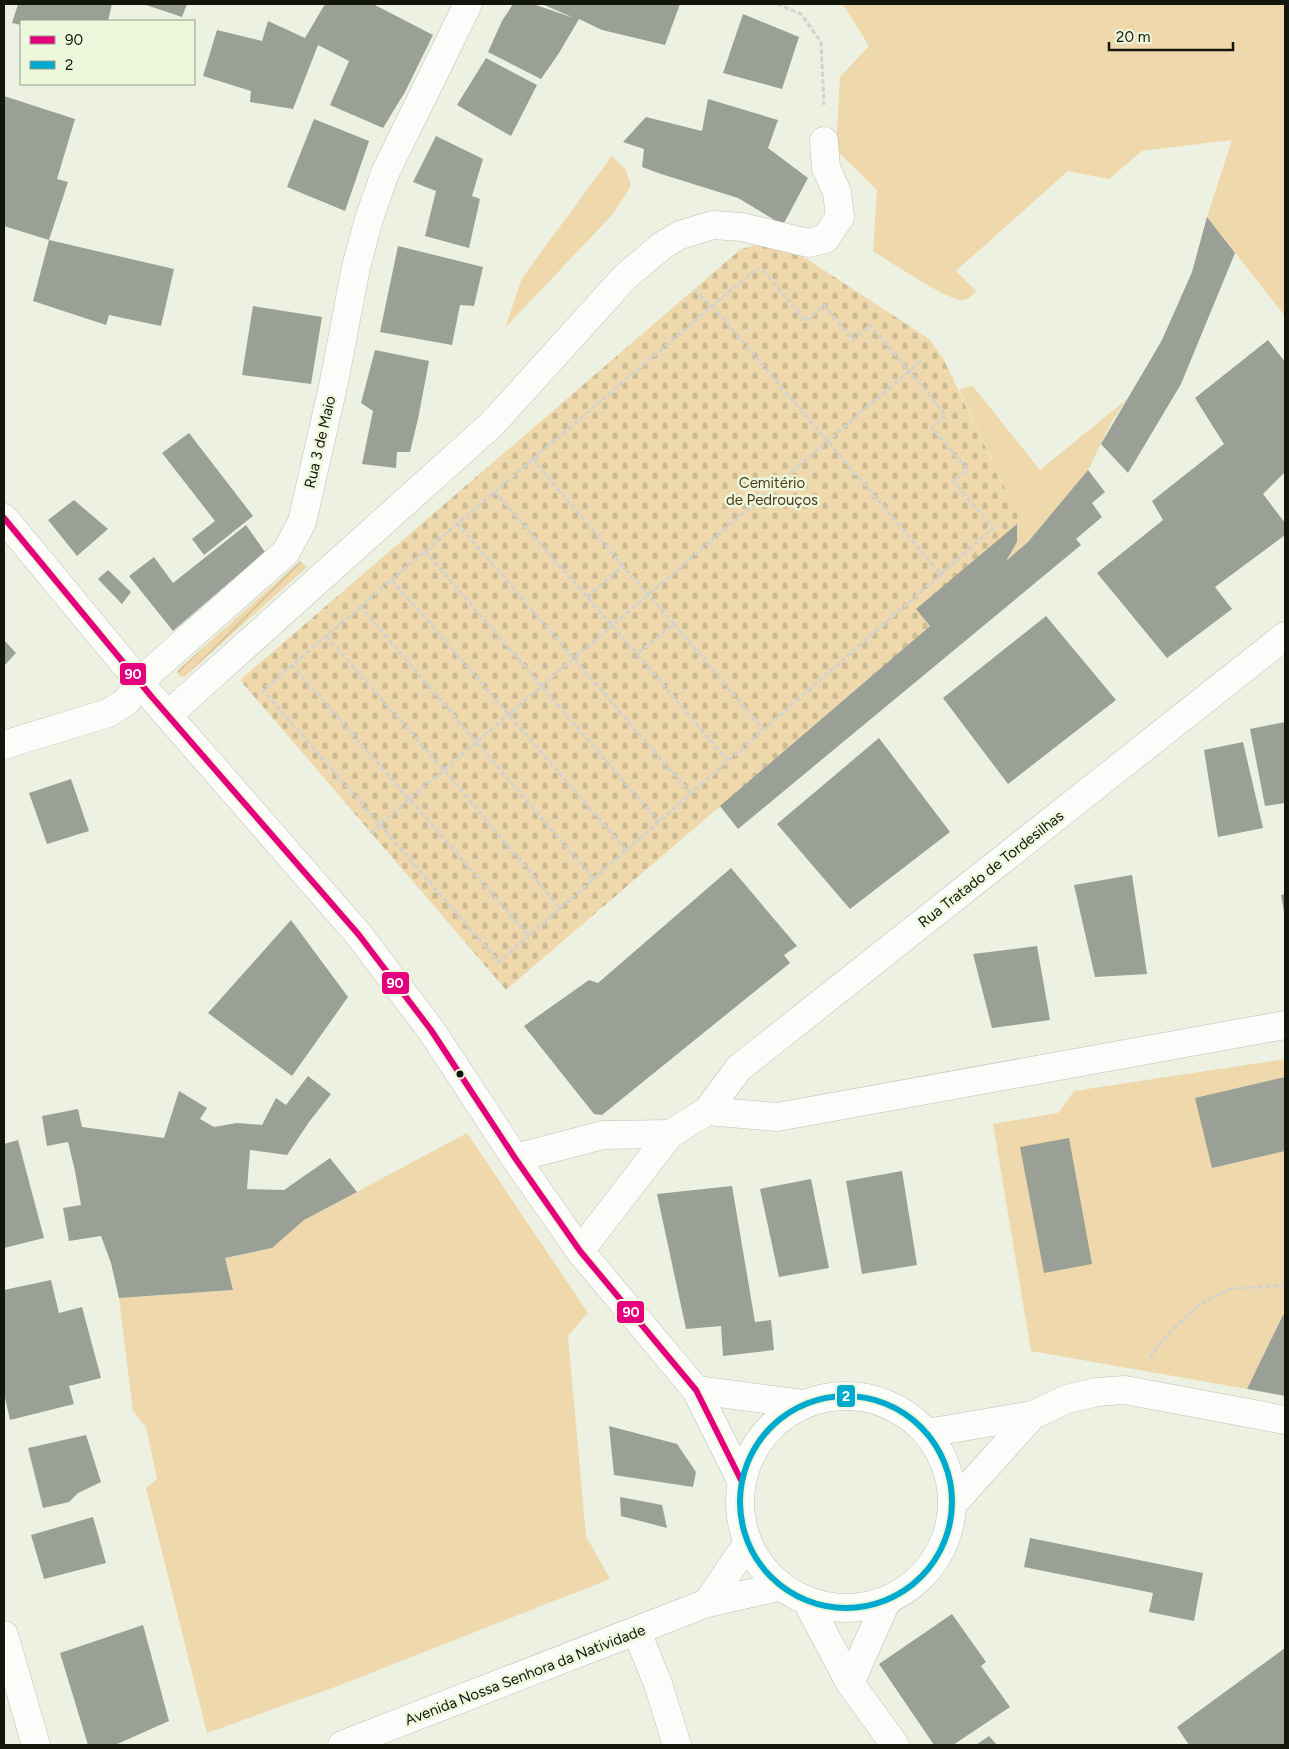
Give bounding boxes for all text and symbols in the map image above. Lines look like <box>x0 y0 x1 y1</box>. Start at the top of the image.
legend <box>20 20 195 85</box>
scale bar <box>1109 20 1233 52</box>
text: 20 m <box>1116 28 1150 46</box>
text: 90 <box>65 31 83 49</box>
text: 2 <box>65 56 73 74</box>
street label: Rua 3 de Maio <box>301 394 339 490</box>
park label: Cemitério de Pedrouços <box>726 474 818 509</box>
line badge: 90 <box>119 662 147 686</box>
text: 90 <box>124 666 142 683</box>
street label: Rua Tratado de Tordesilhas <box>915 807 1067 931</box>
line badge: 90 <box>381 971 410 995</box>
text: 90 <box>386 975 404 992</box>
unlabelled marker <box>455 1069 465 1079</box>
line badge: 90 <box>616 1300 645 1324</box>
text: 90 <box>622 1304 640 1321</box>
line badge: 2 <box>836 1384 856 1408</box>
text: 2 <box>842 1388 850 1405</box>
street label: Avenida Nossa Senhora da Natividade <box>402 1621 648 1729</box>

